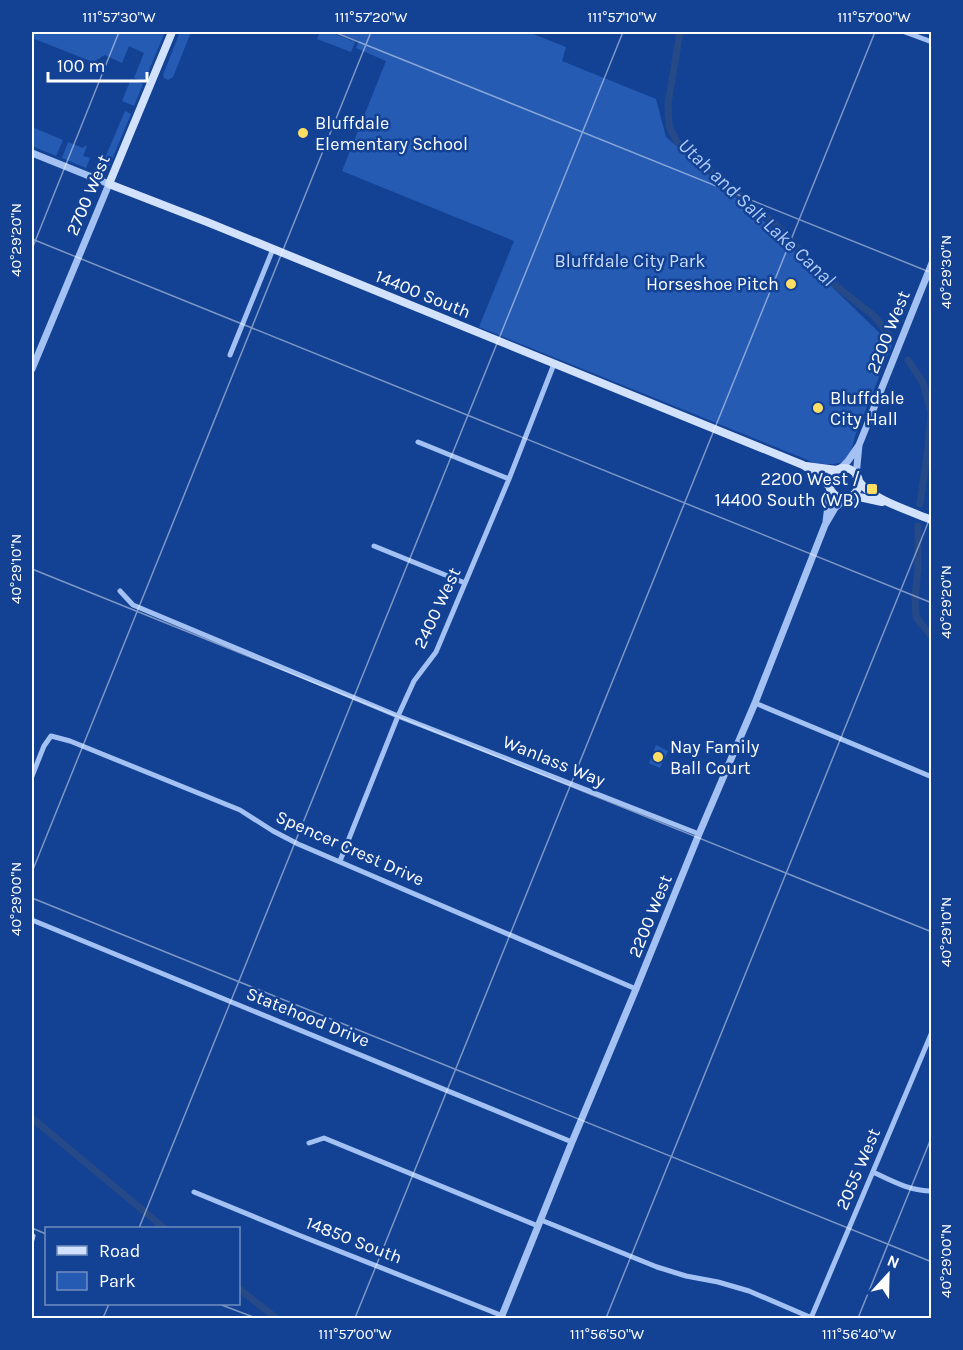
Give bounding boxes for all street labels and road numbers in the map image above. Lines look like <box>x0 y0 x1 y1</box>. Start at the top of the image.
street label: 2700 West <box>61 151 115 239</box>
street label: 14400 South <box>372 265 474 323</box>
street label: 2200 West <box>861 287 915 377</box>
street label: 2400 West <box>409 564 465 652</box>
street label: Wanlass Way <box>500 731 609 792</box>
street label: Spencer Crest Drive <box>272 805 428 891</box>
street label: 2200 West <box>623 871 677 961</box>
street label: Statehood Drive <box>243 982 373 1052</box>
street label: 2055 West <box>831 1125 885 1213</box>
street label: 14850 South <box>303 1212 405 1268</box>

